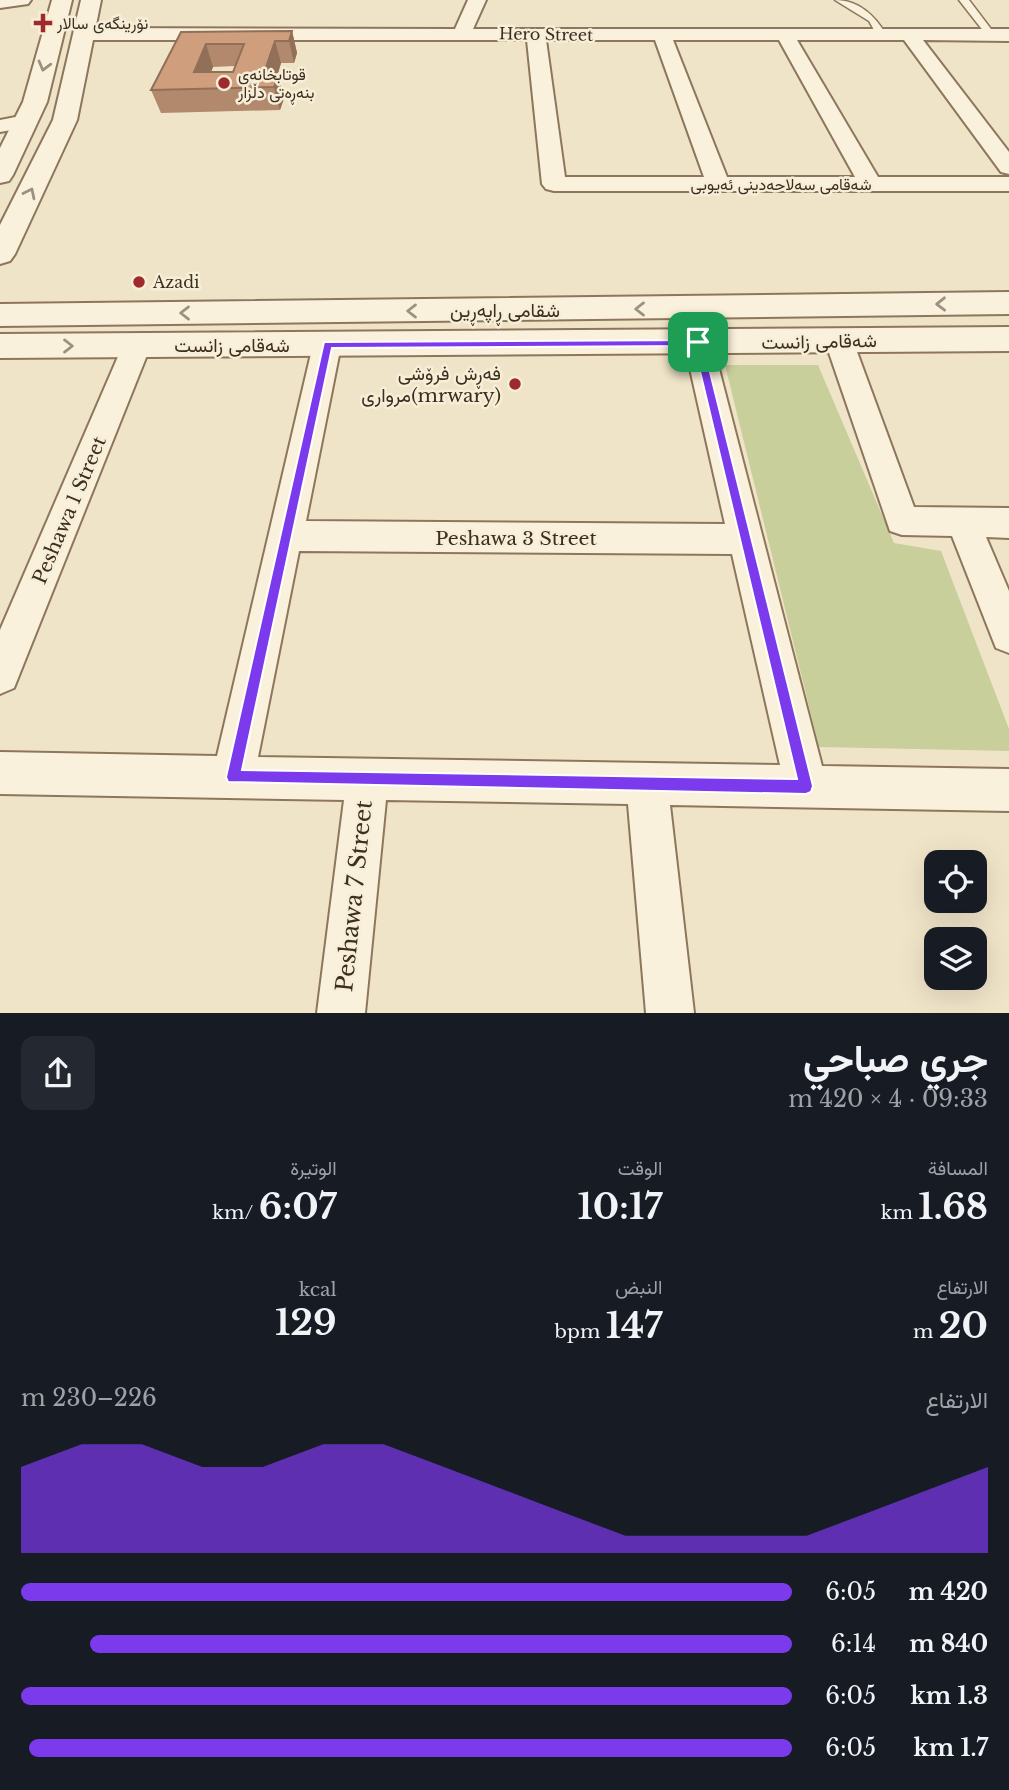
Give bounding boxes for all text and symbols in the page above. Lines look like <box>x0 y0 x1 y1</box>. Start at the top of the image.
place label: نۆرینگەی سالار <box>56 13 148 34</box>
marker: نۆرینگەی سالار <box>35 15 51 31</box>
street label: Hero Street <box>499 23 593 45</box>
one-way arrow <box>38 60 52 72</box>
place label: قوتابخانەی بنەڕەتی دڵزار <box>237 64 315 105</box>
marker: قوتابخانەی بنەڕەتی دڵزار <box>216 75 232 91</box>
street label: شەقامی سەلاحەدینی ئەیوبی <box>690 174 872 195</box>
one-way arrow <box>21 188 35 200</box>
place label: Azadi <box>152 272 200 292</box>
marker: Azadi <box>131 274 147 290</box>
one-way arrow <box>935 297 946 312</box>
street label: شقامی ڕاپەڕین <box>450 299 560 326</box>
one-way arrow <box>634 301 645 317</box>
one-way arrow <box>407 303 417 319</box>
one-way arrow <box>179 305 190 321</box>
pin <box>668 312 728 372</box>
icon: arrive <box>679 323 717 361</box>
street label: شەقامی زانست <box>761 329 877 354</box>
street label: شەقامی زانست <box>174 334 290 357</box>
one-way arrow <box>63 338 74 354</box>
place label: فەڕش فرۆشی مرواری(mrwary) <box>361 362 501 407</box>
marker: فەڕش فرۆشی مرواری(mrwary) <box>507 376 523 392</box>
street label: Peshawa 1 Street <box>28 432 111 587</box>
street label: Peshawa 3 Street <box>435 527 597 550</box>
street label: Peshawa 7 Street <box>330 798 378 993</box>
map controls <box>924 850 987 990</box>
button: locate <box>924 850 987 913</box>
button: layers <box>924 927 987 990</box>
text: جري صباحي <box>803 1035 988 1082</box>
button: share <box>21 1036 95 1110</box>
text: 09:33 · 4 × 420 m <box>788 1085 988 1113</box>
text: الوتيرة <box>290 1157 337 1180</box>
text: الوقت <box>618 1157 662 1180</box>
text: المسافة <box>928 1157 988 1180</box>
text: 6:07 <box>259 1185 337 1228</box>
text: 10:17 <box>577 1185 662 1228</box>
text: 1.68 <box>918 1185 988 1228</box>
text: /km <box>212 1201 259 1224</box>
text: km <box>881 1201 918 1224</box>
text: النبض <box>615 1276 662 1299</box>
text: الارتفاع <box>936 1276 988 1299</box>
text: kcal <box>299 1278 337 1301</box>
text: 129 <box>275 1301 337 1344</box>
text: 147 <box>606 1304 662 1347</box>
text: 20 <box>939 1304 988 1347</box>
text: bpm <box>555 1320 606 1343</box>
text: m <box>913 1320 939 1343</box>
text: 226–230 m <box>21 1384 157 1412</box>
text: الارتفاع <box>926 1386 988 1414</box>
text: 6:05 <box>825 1578 876 1606</box>
text: 420 m <box>909 1578 988 1606</box>
text: 6:14 <box>831 1630 876 1658</box>
text: 840 m <box>909 1630 988 1658</box>
text: 6:05 <box>825 1682 876 1710</box>
text: 1.3 km <box>910 1682 988 1710</box>
text: 6:05 <box>825 1734 876 1762</box>
text: 1.7 km <box>914 1734 988 1762</box>

